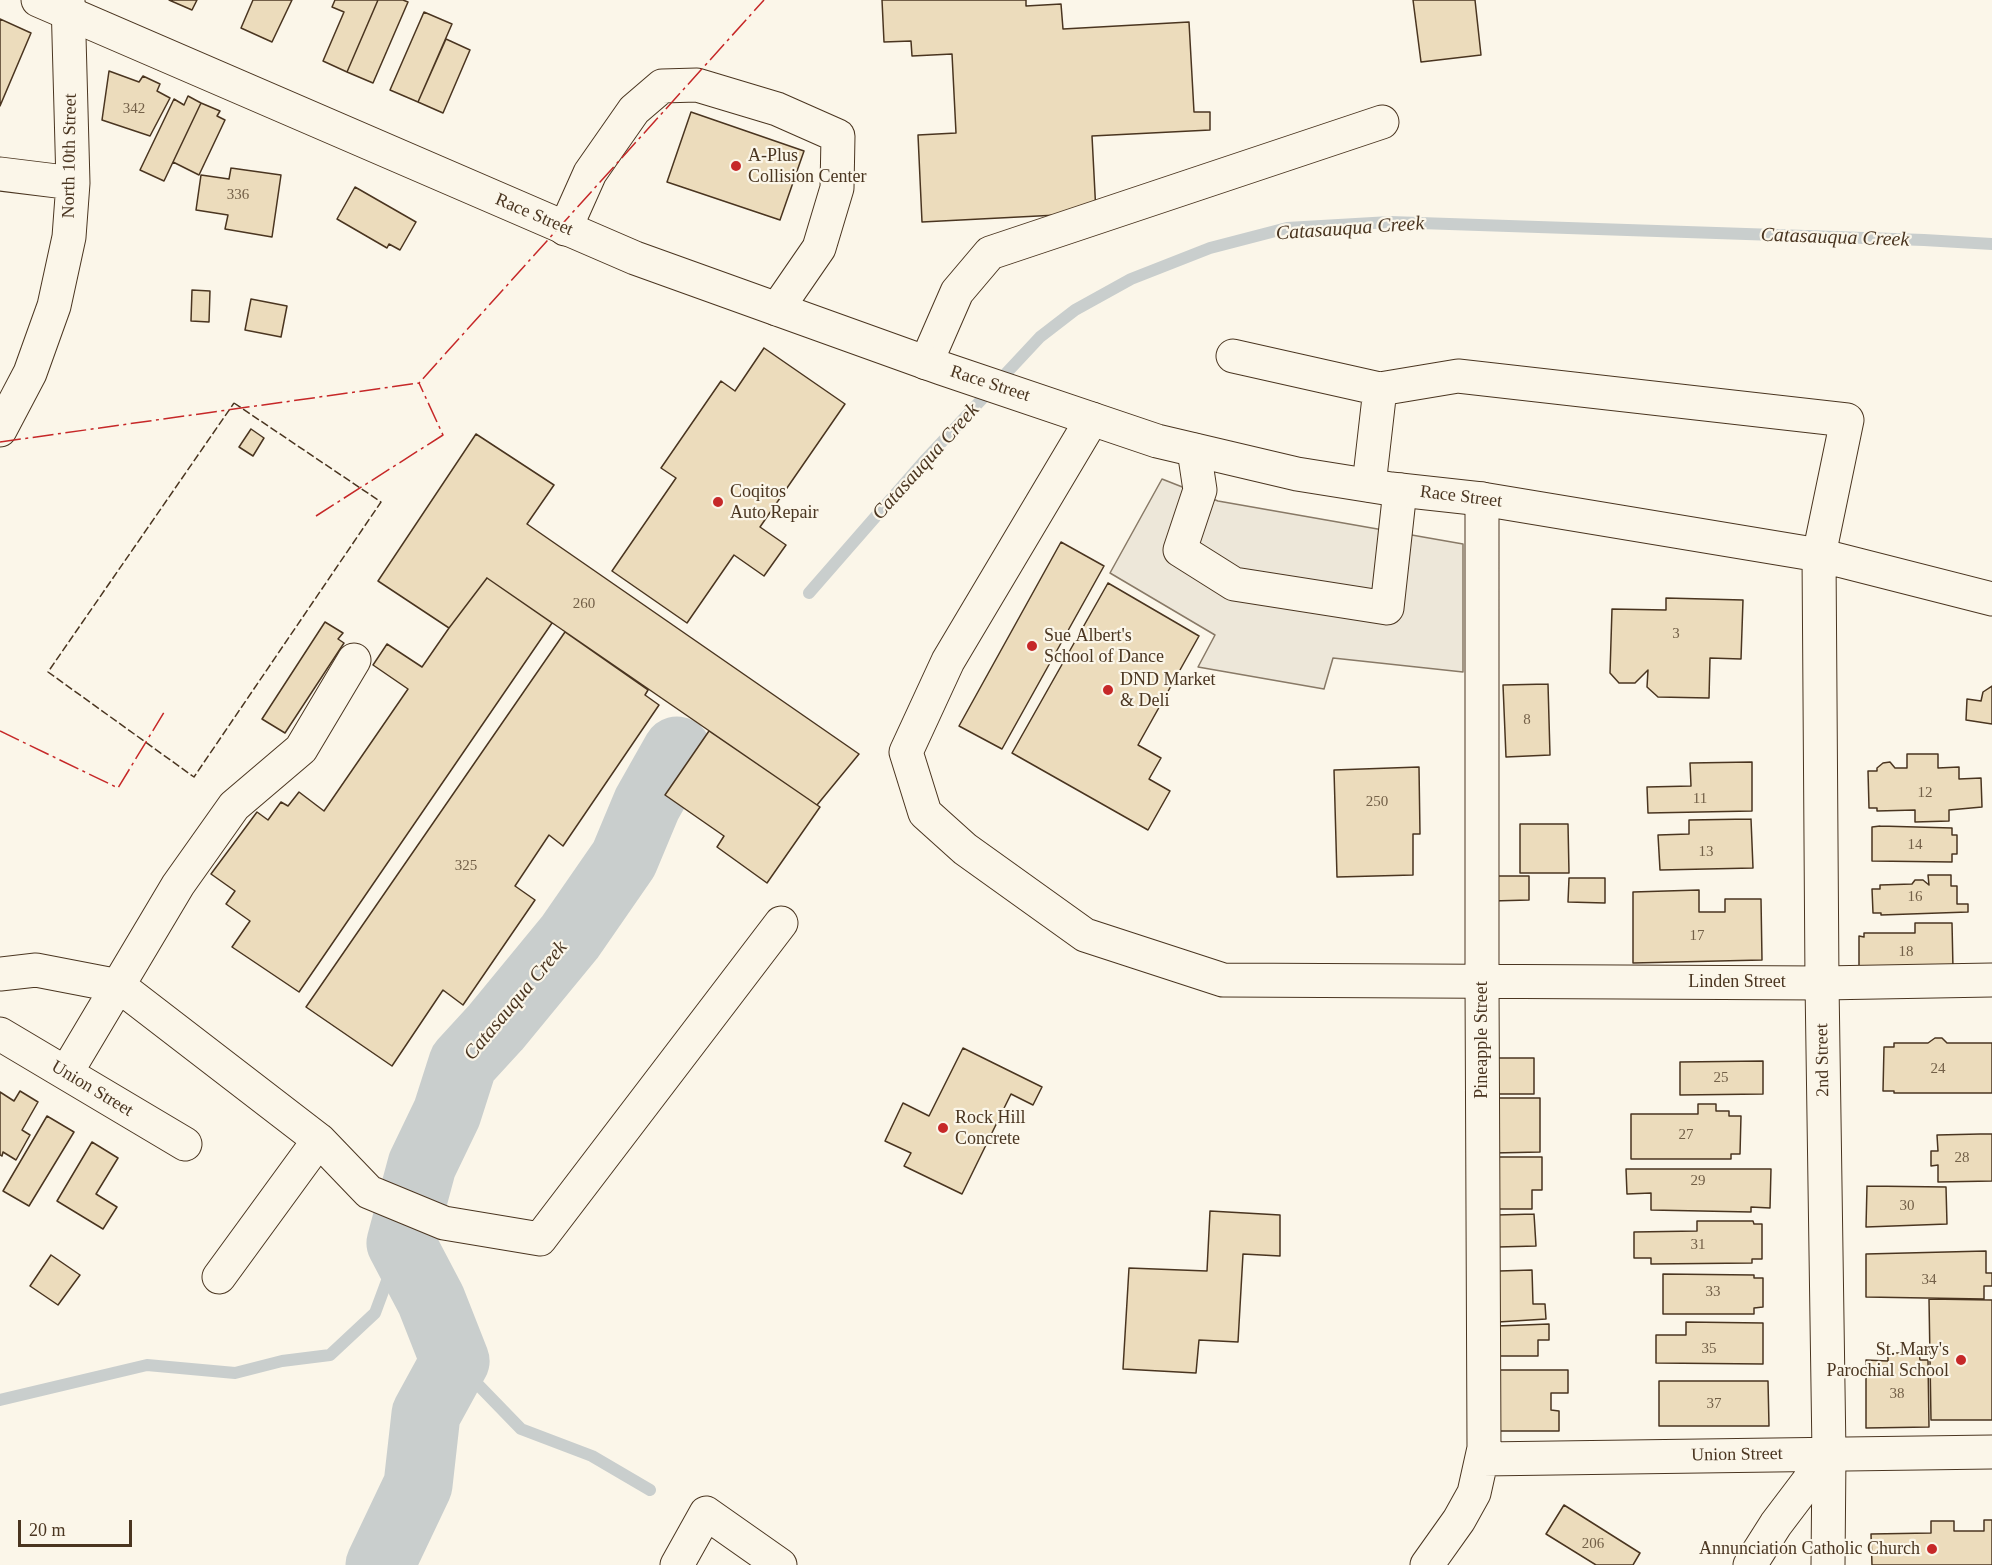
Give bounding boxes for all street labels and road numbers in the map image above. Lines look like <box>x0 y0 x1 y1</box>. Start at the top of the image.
street label: North 10th Street <box>58 93 82 219</box>
street label: Race Street <box>492 189 576 241</box>
street label: Race Street <box>947 361 1033 407</box>
street label: Race Street <box>1419 481 1503 513</box>
street label: Linden Street <box>1688 971 1786 993</box>
street label: Pineapple Street <box>1471 981 1493 1099</box>
street label: 2nd Street <box>1812 1023 1834 1097</box>
street label: Union Street <box>47 1056 137 1122</box>
street label: Union Street <box>1691 1443 1783 1467</box>

